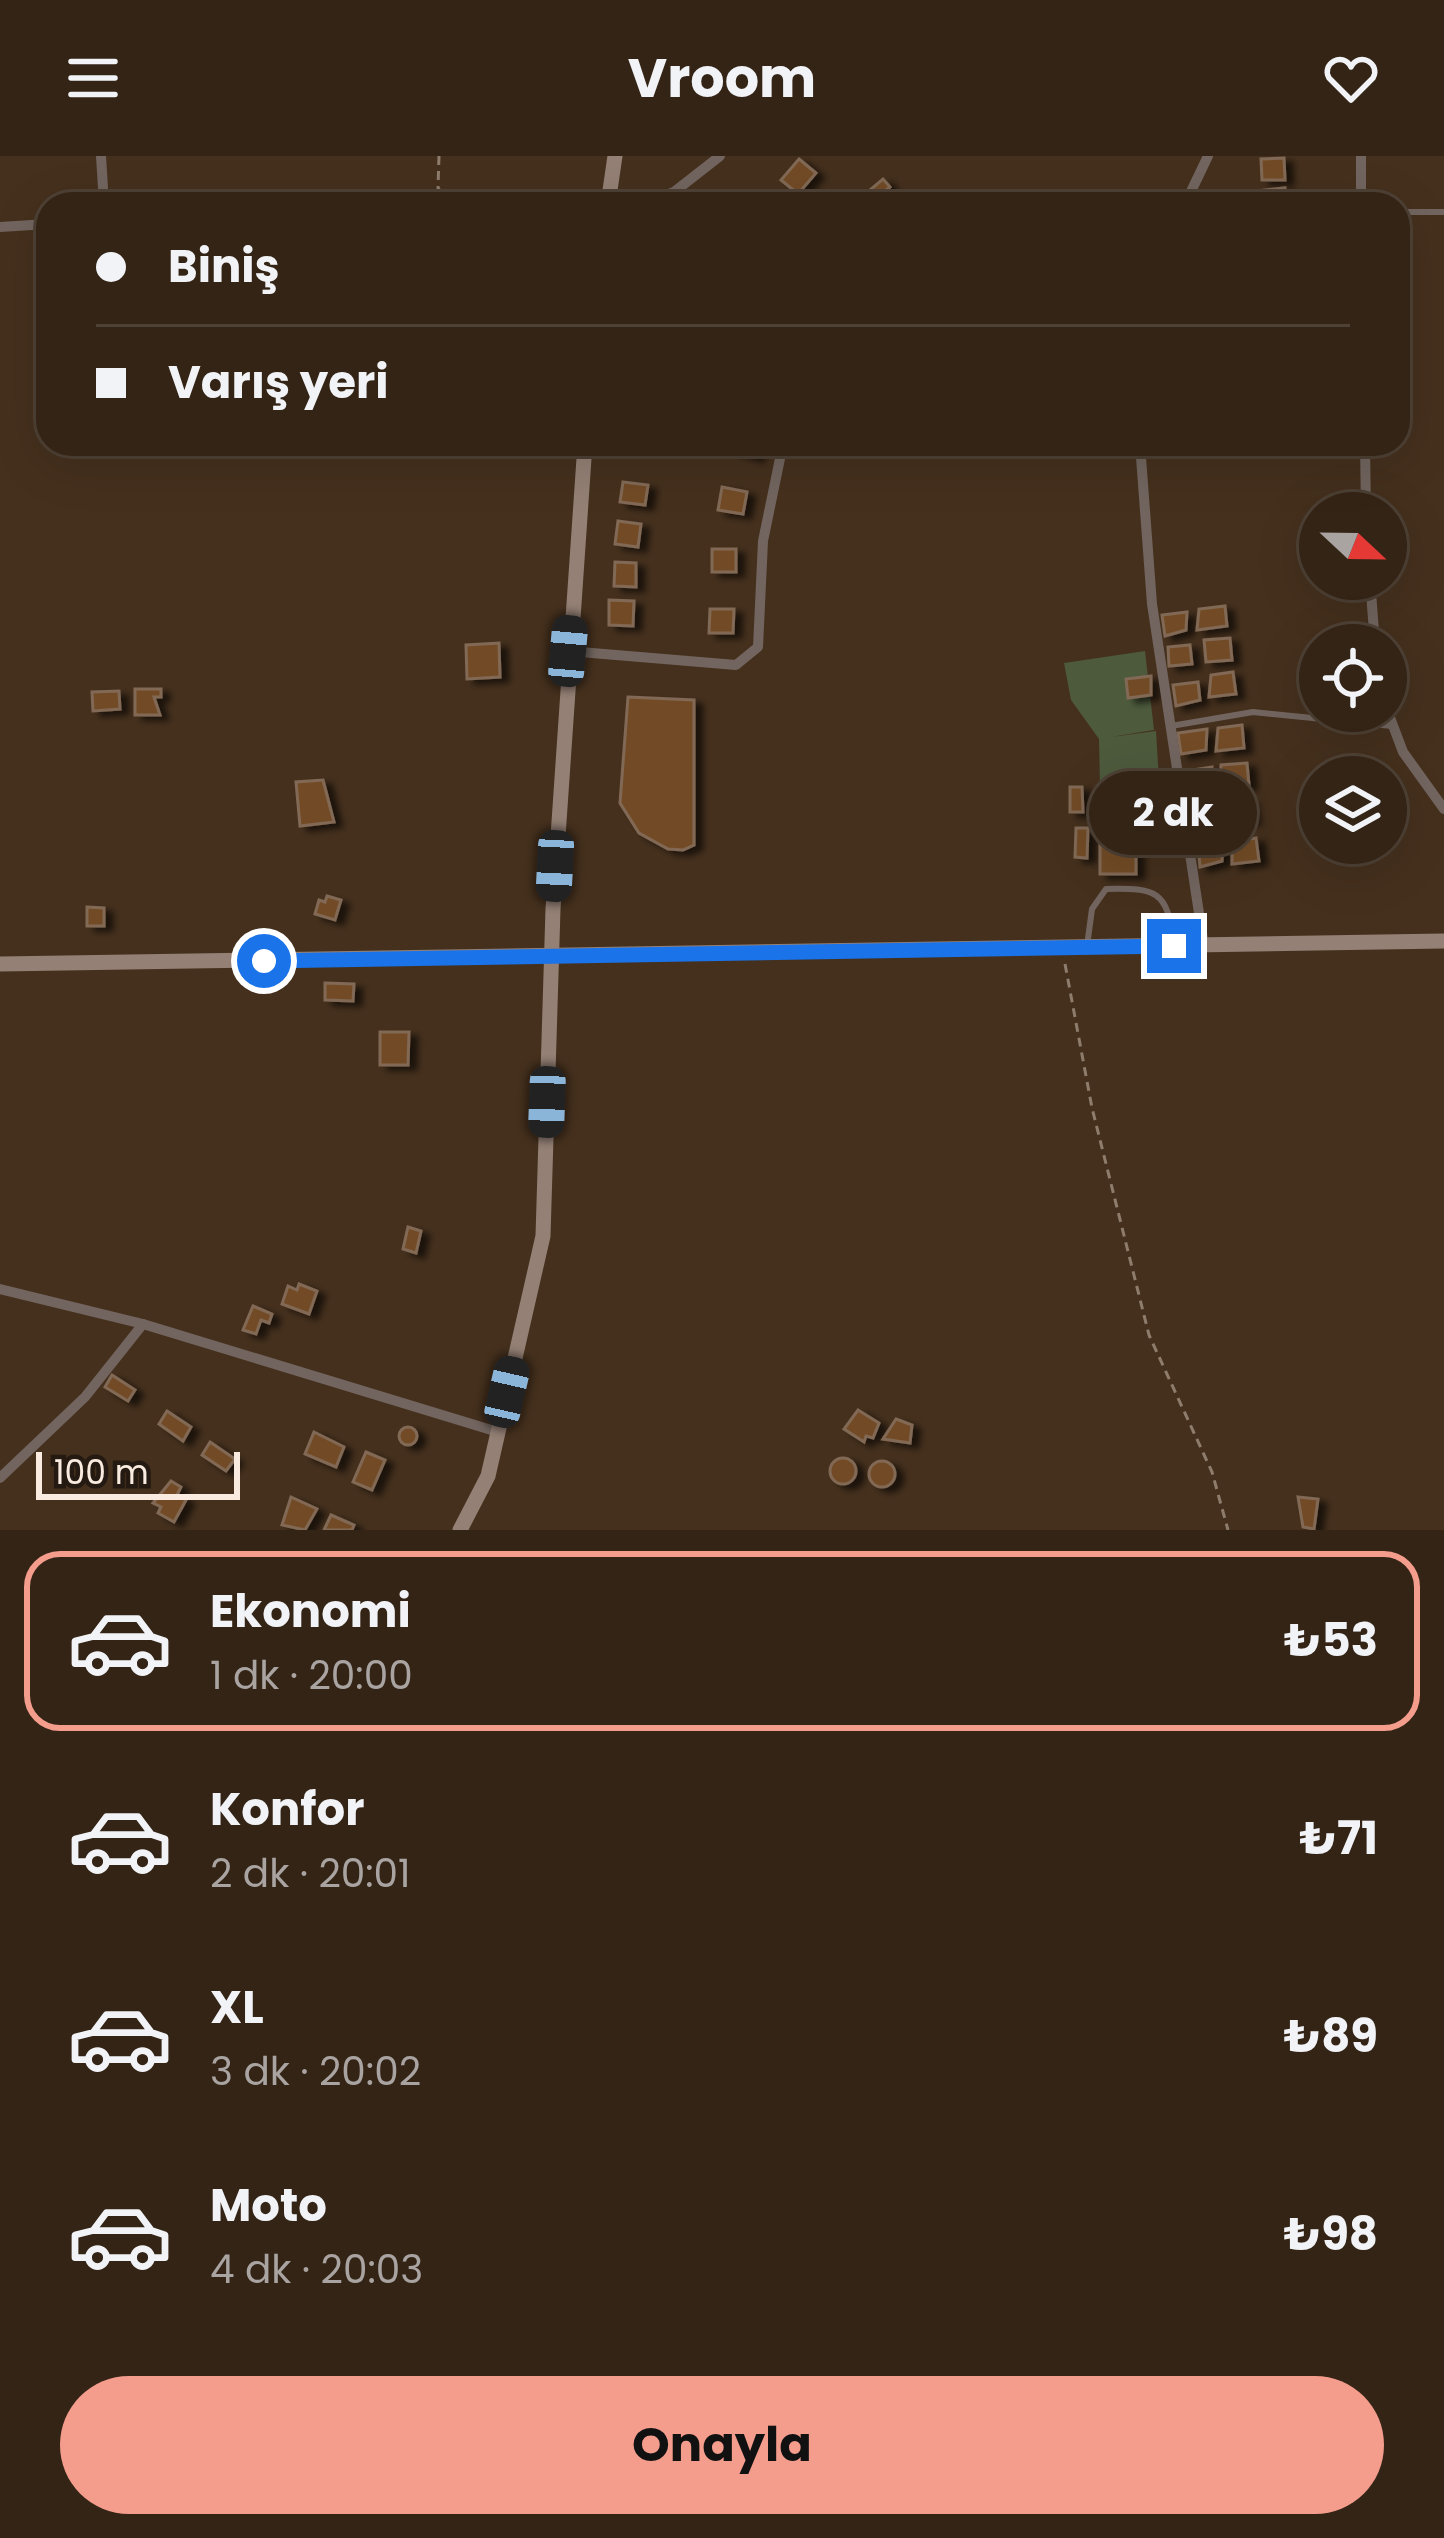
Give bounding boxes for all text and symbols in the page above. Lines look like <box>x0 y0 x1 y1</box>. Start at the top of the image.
text: Vroom <box>628 40 816 116</box>
icon: menu <box>60 45 126 111</box>
icon: heart <box>1318 45 1384 111</box>
text: Biniş <box>168 235 280 298</box>
text: Varış yeri <box>168 351 388 414</box>
north arrow <box>1299 492 1407 600</box>
map controls <box>1299 492 1407 864</box>
car <box>547 614 589 688</box>
button: locate <box>1299 624 1407 732</box>
button: layers <box>1299 756 1407 864</box>
callout: 2 dk <box>1090 772 1258 856</box>
text: 2 dk <box>1132 785 1214 840</box>
car <box>535 829 575 903</box>
route end <box>1147 919 1201 973</box>
route start <box>237 934 291 988</box>
car <box>528 1065 566 1139</box>
car <box>481 1353 533 1431</box>
scale bar <box>36 1446 240 1499</box>
text: 100 m <box>54 1449 149 1496</box>
text: Ekonomi <box>210 1580 411 1643</box>
icon: car <box>66 1587 174 1695</box>
text: ₺53 <box>1284 1609 1378 1672</box>
text: 1 dk · 20:00 <box>210 1648 413 1703</box>
text: Konfor <box>210 1778 365 1841</box>
icon: car <box>66 1785 174 1893</box>
text: ₺71 <box>1299 1807 1378 1870</box>
text: 2 dk · 20:01 <box>210 1846 411 1901</box>
text: XL <box>210 1976 264 2039</box>
icon: car <box>66 1983 174 2091</box>
text: ₺89 <box>1284 2005 1378 2068</box>
text: 3 dk · 20:02 <box>210 2044 421 2099</box>
text: Moto <box>210 2174 327 2237</box>
icon: car <box>66 2181 174 2289</box>
text: ₺98 <box>1284 2203 1378 2266</box>
text: 4 dk · 20:03 <box>210 2242 423 2297</box>
button: Onayla <box>60 2376 1384 2514</box>

